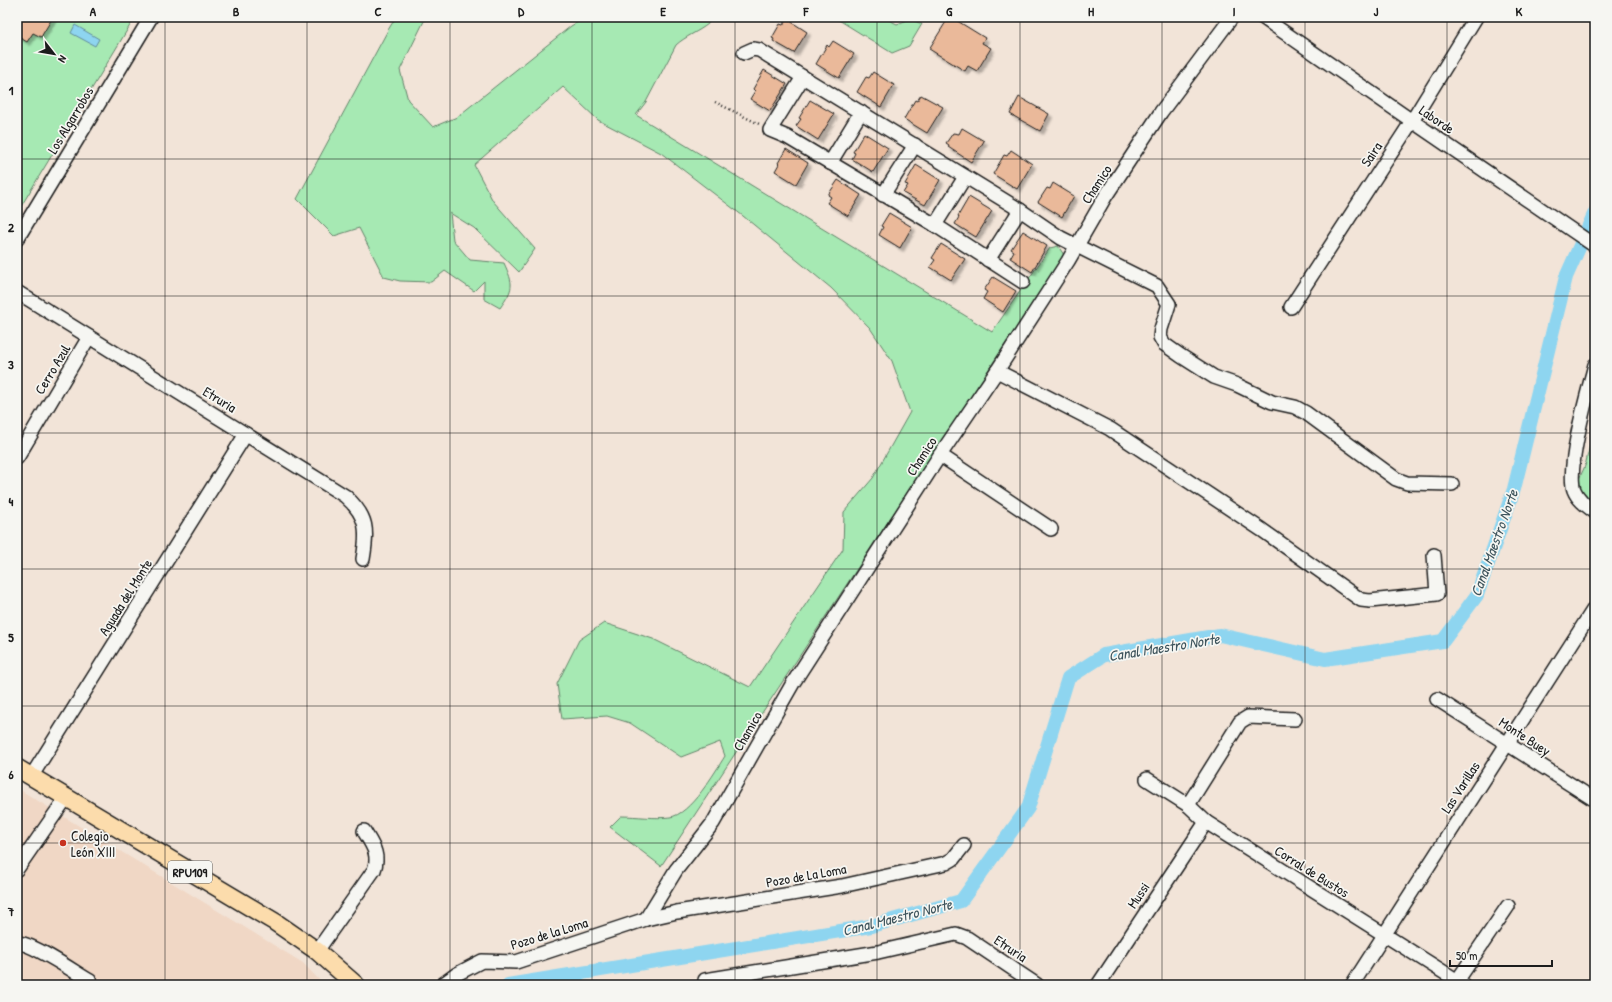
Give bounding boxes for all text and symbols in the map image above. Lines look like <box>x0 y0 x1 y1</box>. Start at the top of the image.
text: A <box>90 2 97 20</box>
text: B <box>233 2 240 20</box>
text: C <box>374 2 382 20</box>
text: D <box>518 2 525 20</box>
text: E <box>660 2 666 20</box>
text: F <box>803 2 810 20</box>
text: G <box>946 2 953 20</box>
text: H <box>1088 2 1094 20</box>
text: I <box>1232 2 1236 20</box>
text: J <box>1374 2 1379 20</box>
text: K <box>1516 2 1523 20</box>
north arrow <box>34 34 74 74</box>
text: N <box>55 53 70 65</box>
text: 1 <box>9 81 14 99</box>
street label: Los Algarrobos <box>43 83 98 158</box>
street label: Laborde <box>1416 100 1459 138</box>
street label: Saira <box>1356 138 1386 170</box>
street label: Chamico <box>1076 161 1116 207</box>
text: 2 <box>8 218 15 236</box>
street label: Cerro Azul <box>30 340 74 397</box>
text: 3 <box>8 355 14 373</box>
street label: Etruria <box>200 381 241 417</box>
street label: Chamico <box>901 433 941 479</box>
water label: Canal Maestro Norte <box>1465 486 1523 599</box>
text: 4 <box>9 492 14 510</box>
street label: Aguada del Monte <box>94 555 157 639</box>
text: 5 <box>8 628 14 646</box>
water label: Canal Maestro Norte <box>1107 628 1222 666</box>
street label: Chamico <box>728 707 766 754</box>
street label: Monte Buey <box>1495 712 1555 761</box>
street label: Las Varillas <box>1436 757 1484 817</box>
text: 6 <box>8 765 14 783</box>
place label: Colegio León XIII <box>71 826 115 861</box>
marker: Colegio León XIII <box>58 838 68 848</box>
street label: Corral de Bustos <box>1271 840 1353 902</box>
street label: Pozo de La Loma <box>764 859 848 891</box>
road number: RPU109 <box>168 861 212 883</box>
street label: Mussi <box>1122 878 1154 912</box>
water label: Canal Maestro Norte <box>840 893 955 941</box>
text: 7 <box>7 902 15 920</box>
street label: Pozo de la Loma <box>508 912 590 954</box>
street label: Etruria <box>991 930 1032 966</box>
scale bar <box>1450 942 1552 968</box>
text: 50 m <box>1456 947 1477 964</box>

